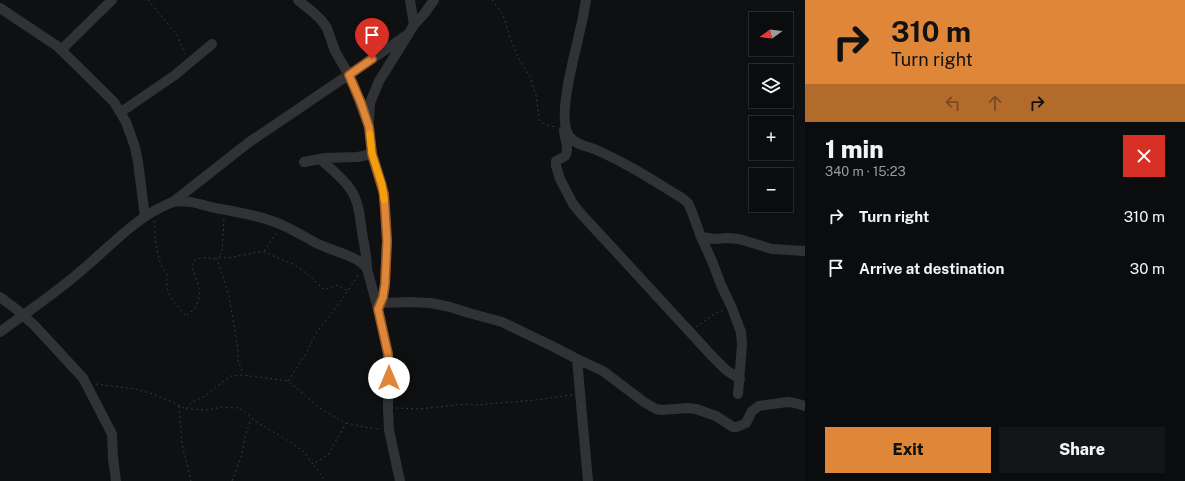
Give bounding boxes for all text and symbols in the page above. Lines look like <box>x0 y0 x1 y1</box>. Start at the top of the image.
north arrow <box>749 12 793 56</box>
map controls <box>749 12 793 212</box>
text: 310 m <box>891 15 971 48</box>
icon: right <box>825 16 877 68</box>
pin <box>355 18 389 59</box>
icon: arrive <box>361 24 383 46</box>
text: Turn right <box>891 49 973 70</box>
button: layers <box>749 64 793 108</box>
icon: left <box>942 92 964 114</box>
icon: ahead <box>984 92 1006 114</box>
icon: right <box>1026 92 1048 114</box>
button: + <box>749 116 793 160</box>
text: 1 min <box>825 135 884 163</box>
button: close <box>1123 135 1165 177</box>
text: 340 m · 15:23 <box>825 164 906 179</box>
button: − <box>749 168 793 212</box>
icon: right <box>825 205 847 227</box>
text: Turn right <box>859 208 929 225</box>
text: 310 m <box>1124 208 1165 225</box>
icon: arrive <box>825 257 847 279</box>
text: Arrive at destination <box>859 260 1004 277</box>
text: 30 m <box>1130 260 1165 277</box>
position arrow <box>368 357 410 399</box>
button: Exit <box>825 427 991 473</box>
button: Share <box>999 427 1165 473</box>

